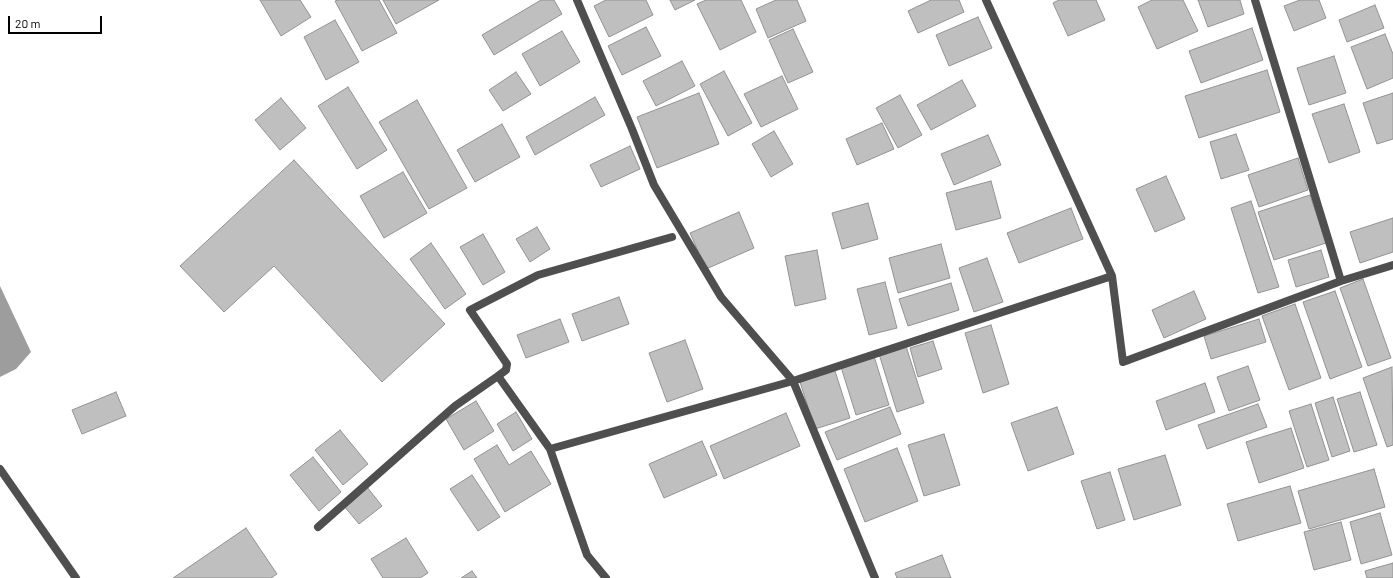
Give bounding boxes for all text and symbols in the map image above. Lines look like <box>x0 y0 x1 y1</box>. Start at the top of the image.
scale bar <box>10 8 104 34</box>
text: 20 m <box>15 16 41 30</box>

